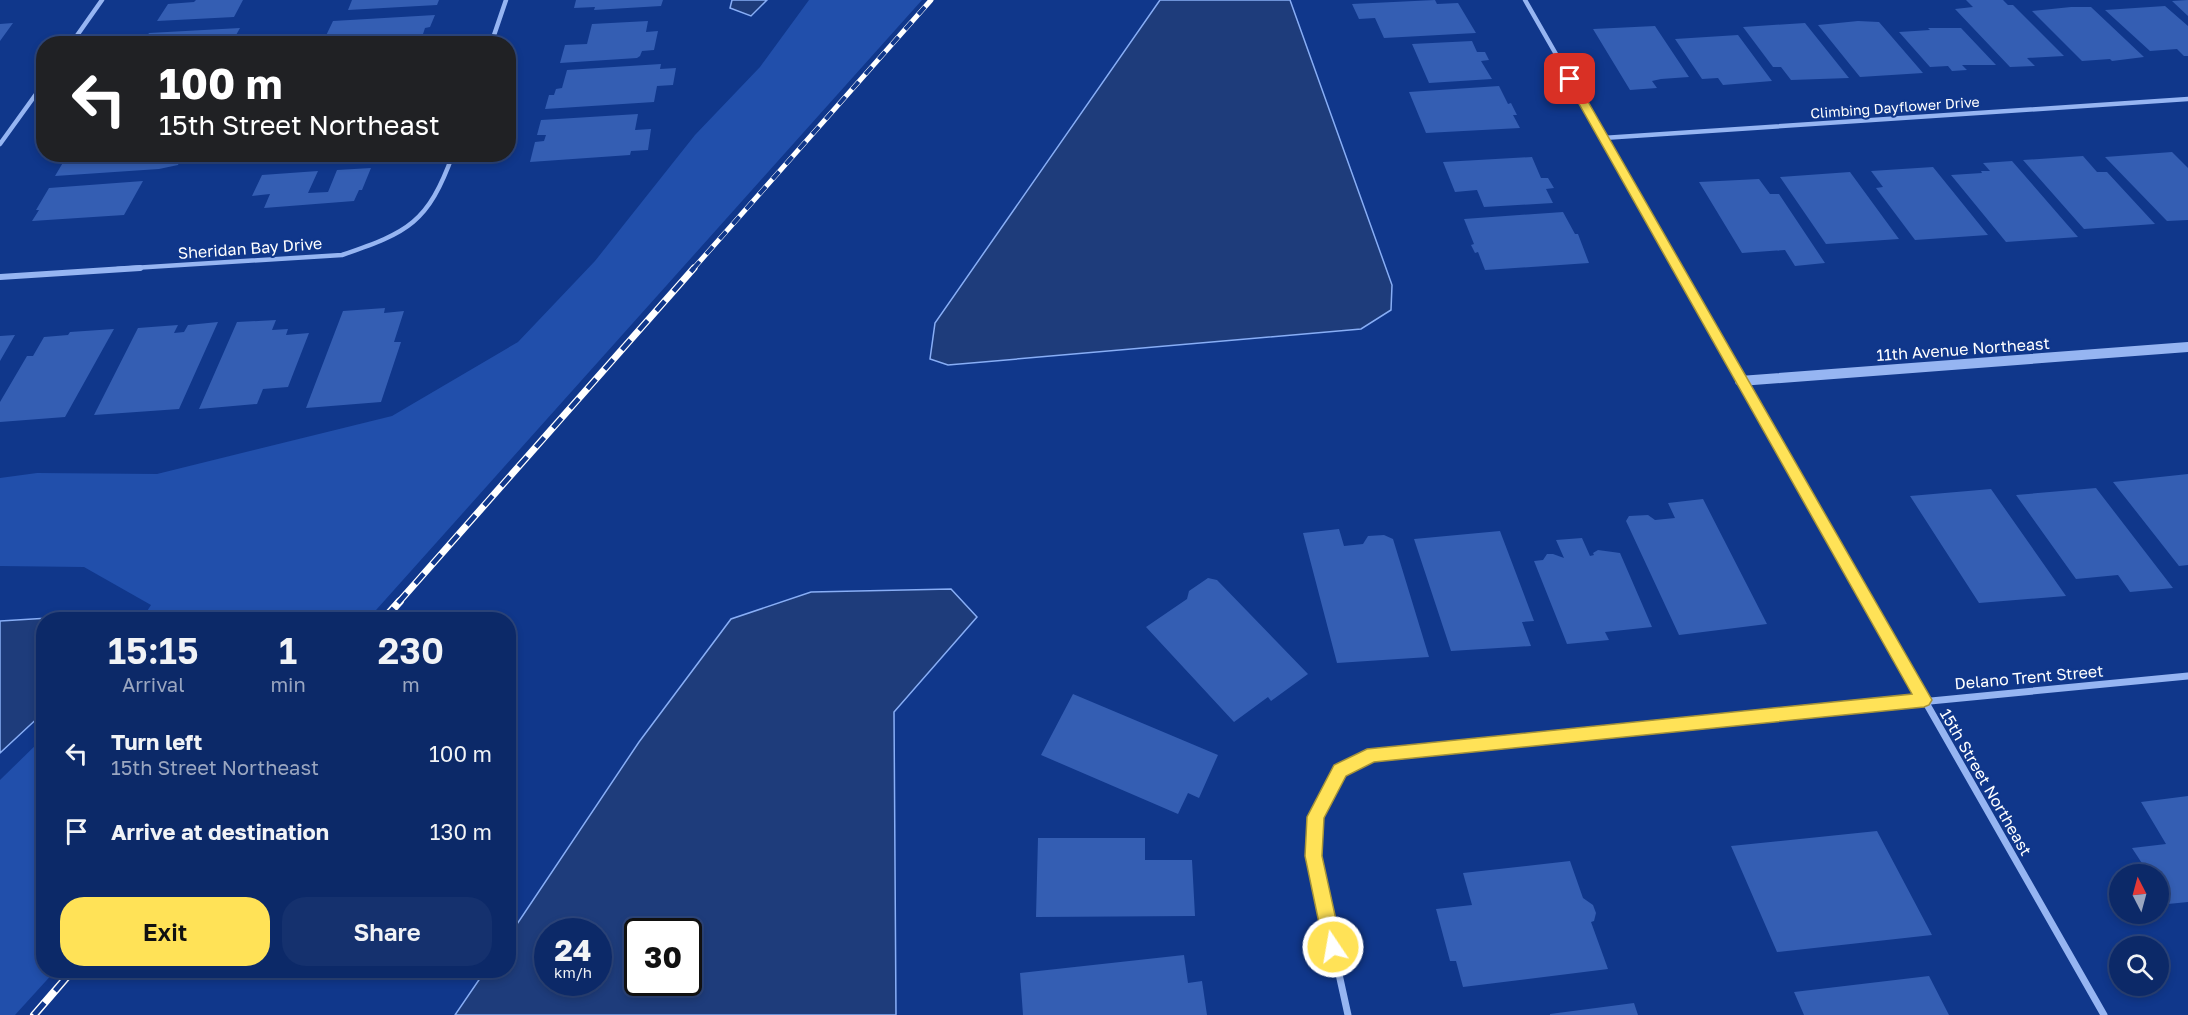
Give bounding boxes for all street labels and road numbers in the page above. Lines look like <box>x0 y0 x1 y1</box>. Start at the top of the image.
street label: Climbing Dayflower Drive <box>1810 93 1980 121</box>
street label: Sheridan Bay Drive <box>177 233 323 263</box>
street label: 11th Avenue Northeast <box>1876 333 2050 365</box>
street label: Delano Trent Street <box>1954 661 2104 693</box>
street label: 15th Street Northeast <box>1936 705 2036 859</box>

